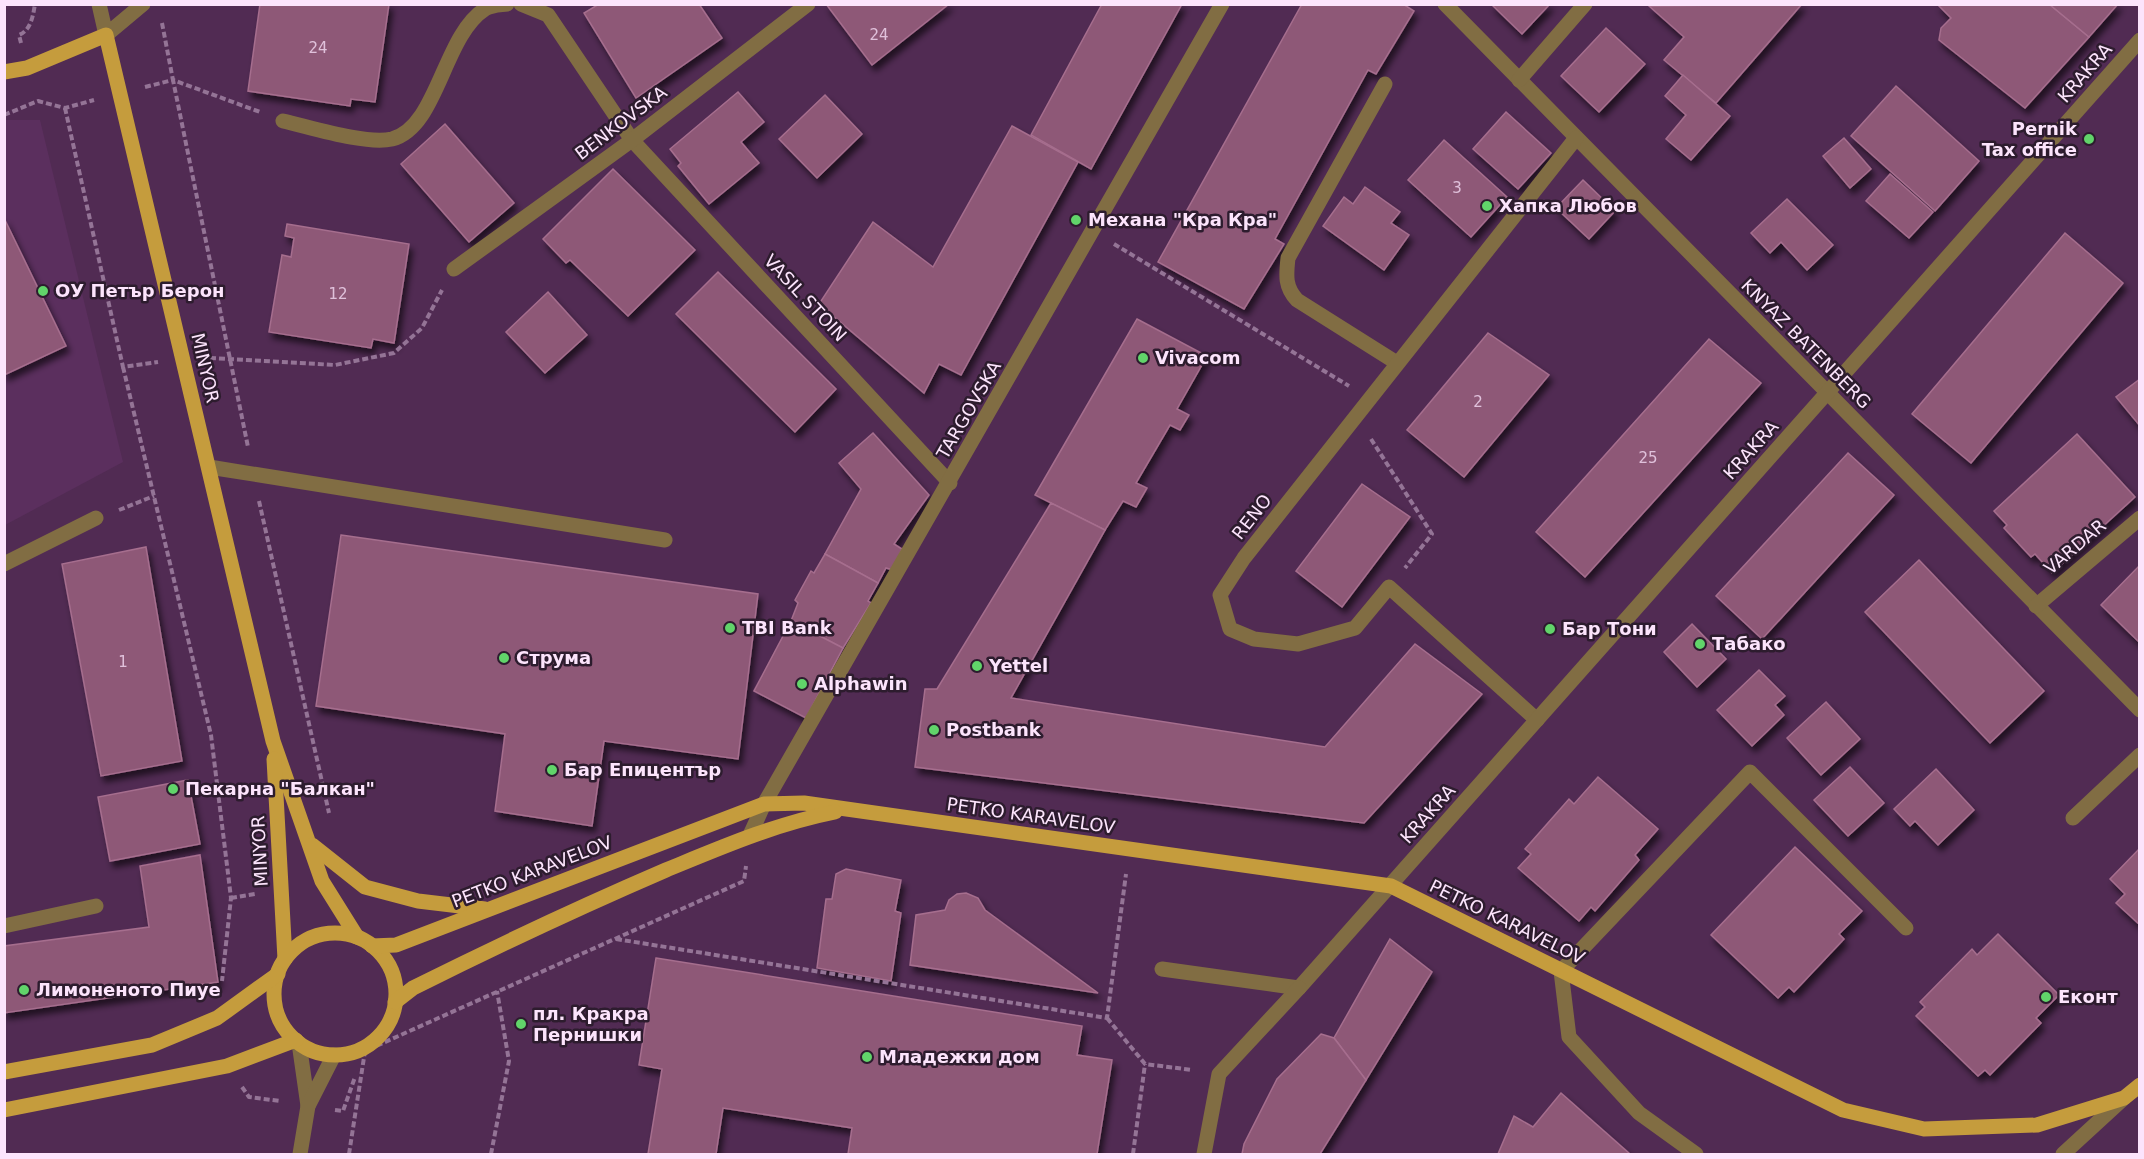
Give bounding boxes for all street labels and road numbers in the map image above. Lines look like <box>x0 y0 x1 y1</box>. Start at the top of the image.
street label: KRAKRA <box>2053 38 2117 107</box>
street label: BENKOVSKA <box>571 81 671 164</box>
street label: VASIL STOIN <box>760 250 851 346</box>
street label: KNYAZ BATENBERG <box>1737 275 1875 413</box>
street label: MINYOR <box>187 331 224 405</box>
street label: TARGOVSKA <box>932 356 1005 463</box>
street label: KRAKRA <box>1719 415 1783 483</box>
street label: RENO <box>1227 490 1276 543</box>
street label: VARDAR <box>2039 515 2110 579</box>
street label: KRAKRA <box>1396 779 1460 847</box>
street label: PETKO KARAVELOV <box>945 793 1117 838</box>
street label: MINYOR <box>247 815 272 887</box>
street label: PETKO KARAVELOV <box>449 831 616 912</box>
street label: PETKO KARAVELOV <box>1426 875 1589 969</box>

